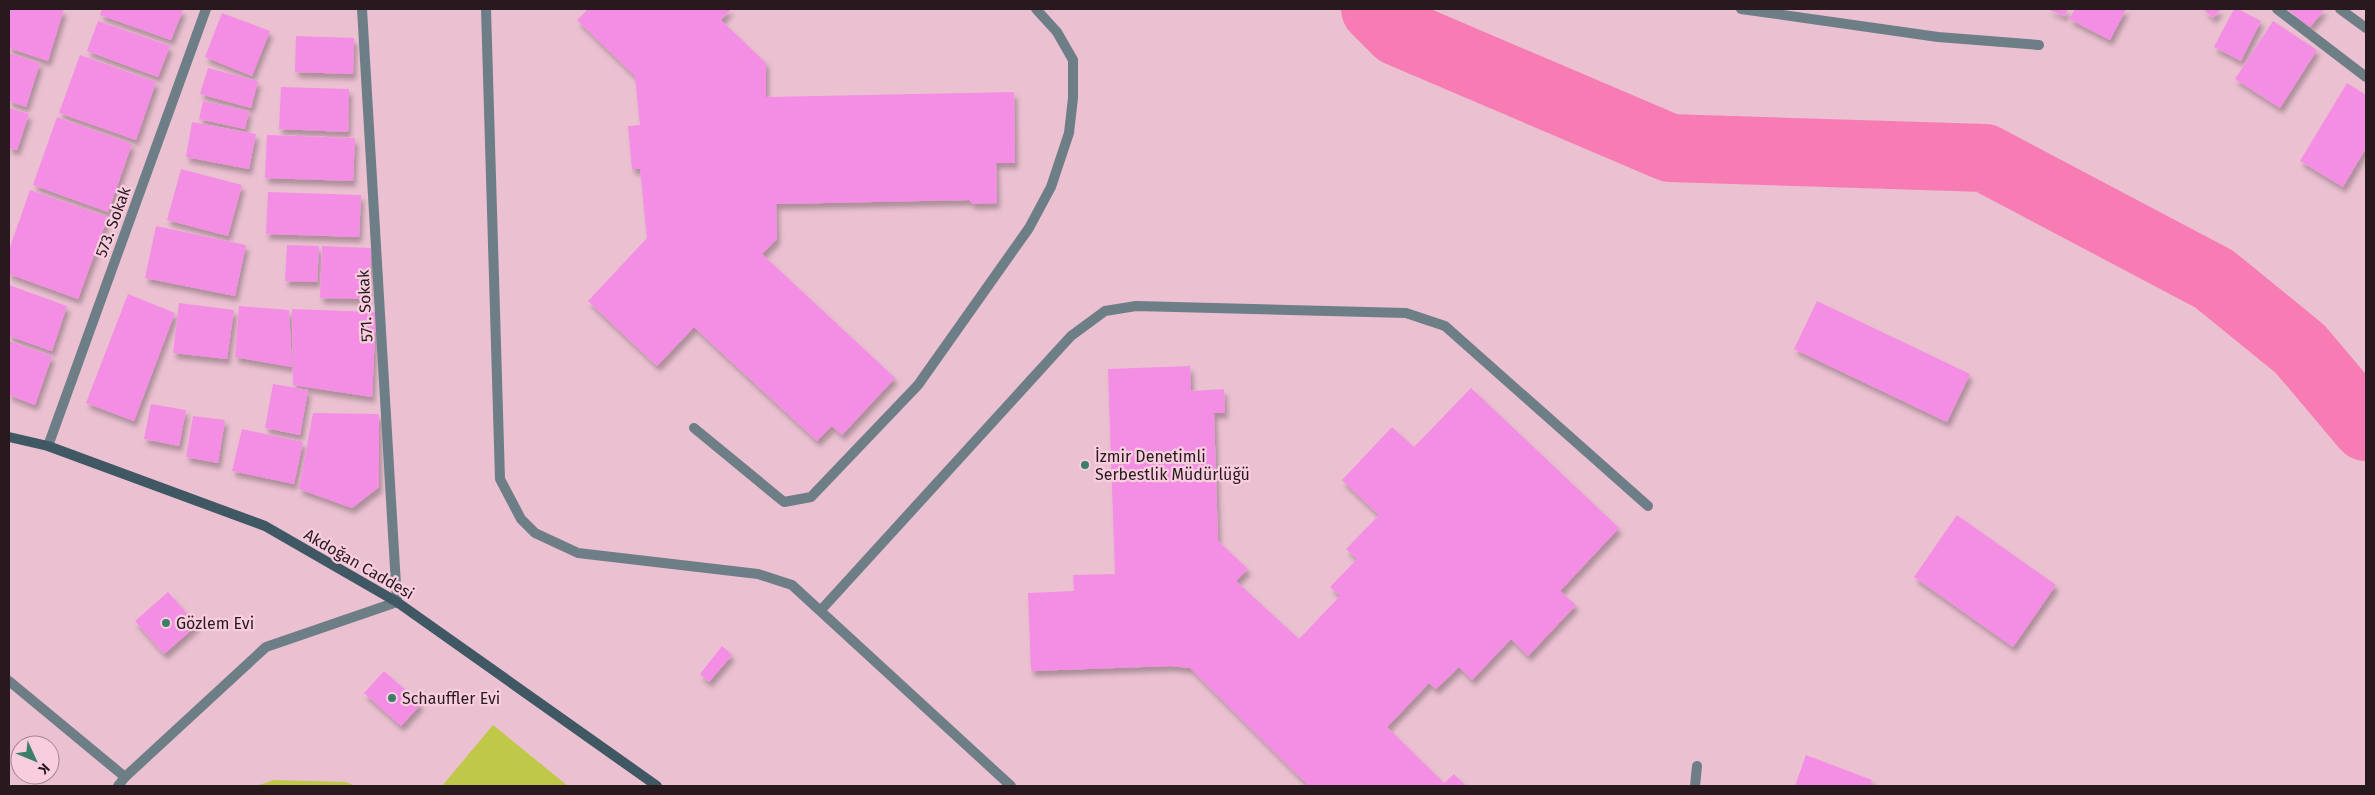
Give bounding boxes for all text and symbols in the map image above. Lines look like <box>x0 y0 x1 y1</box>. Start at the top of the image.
street label: 573. Sokak <box>91 183 135 260</box>
street label: 571. Sokak <box>354 269 376 343</box>
place label: İzmir Denetimli Serbestlik Müdürlüğü <box>1095 446 1250 484</box>
marker: İzmir Denetimli Serbestlik Müdürlüğü <box>1079 459 1091 471</box>
street label: Akdoğan Caddesi <box>301 525 417 603</box>
place label: Gözlem Evi <box>176 614 254 633</box>
marker: Gözlem Evi <box>160 617 172 629</box>
place label: Schauffler Evi <box>402 689 500 708</box>
marker: Schauffler Evi <box>386 692 398 704</box>
north arrow <box>10 735 60 785</box>
text: K <box>34 760 53 779</box>

